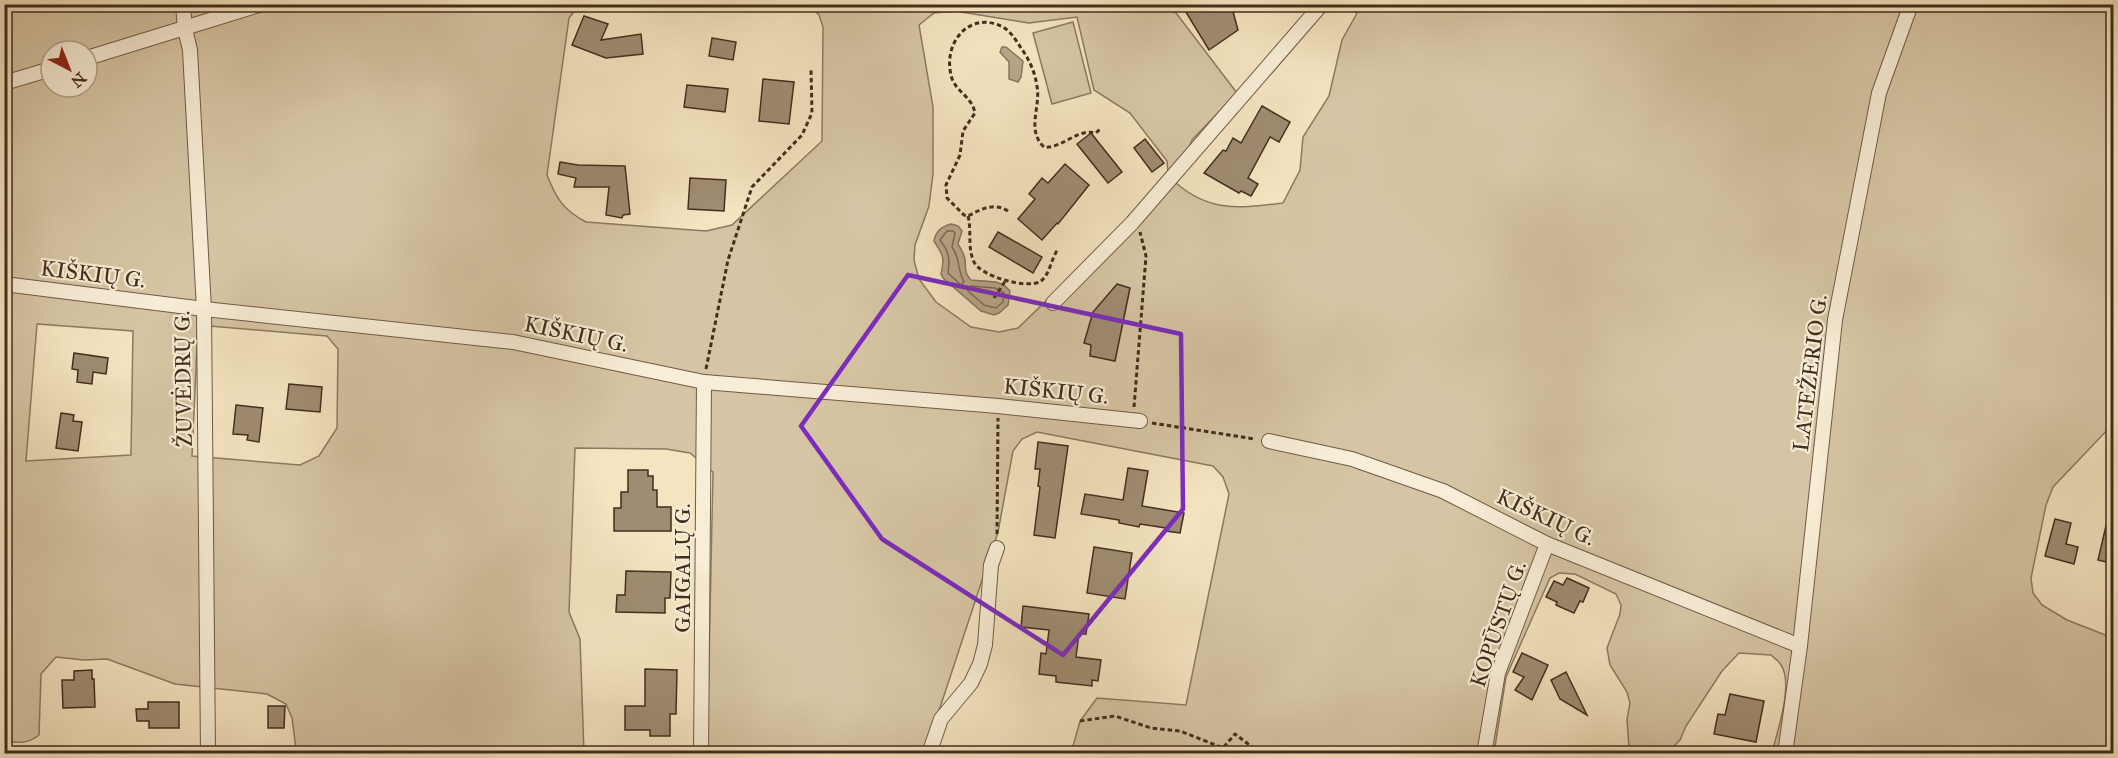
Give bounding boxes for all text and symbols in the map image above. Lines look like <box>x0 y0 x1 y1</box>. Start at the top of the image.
north arrow <box>39 39 99 99</box>
text: N <box>67 68 90 92</box>
street label: KIŠKIŲ G. <box>39 254 147 294</box>
street label: LATEŽERIO G. <box>1787 293 1833 453</box>
street label: KIŠKIŲ G. <box>522 310 630 358</box>
street label: ŽUVĖDRŲ G. <box>168 311 198 447</box>
street label: KIŠKIŲ G. <box>1002 372 1110 410</box>
street label: KIŠKIŲ G. <box>1493 482 1599 552</box>
street label: GAIGALŲ G. <box>669 503 696 633</box>
street label: KOPŪSTŲ G. <box>1464 557 1532 691</box>

